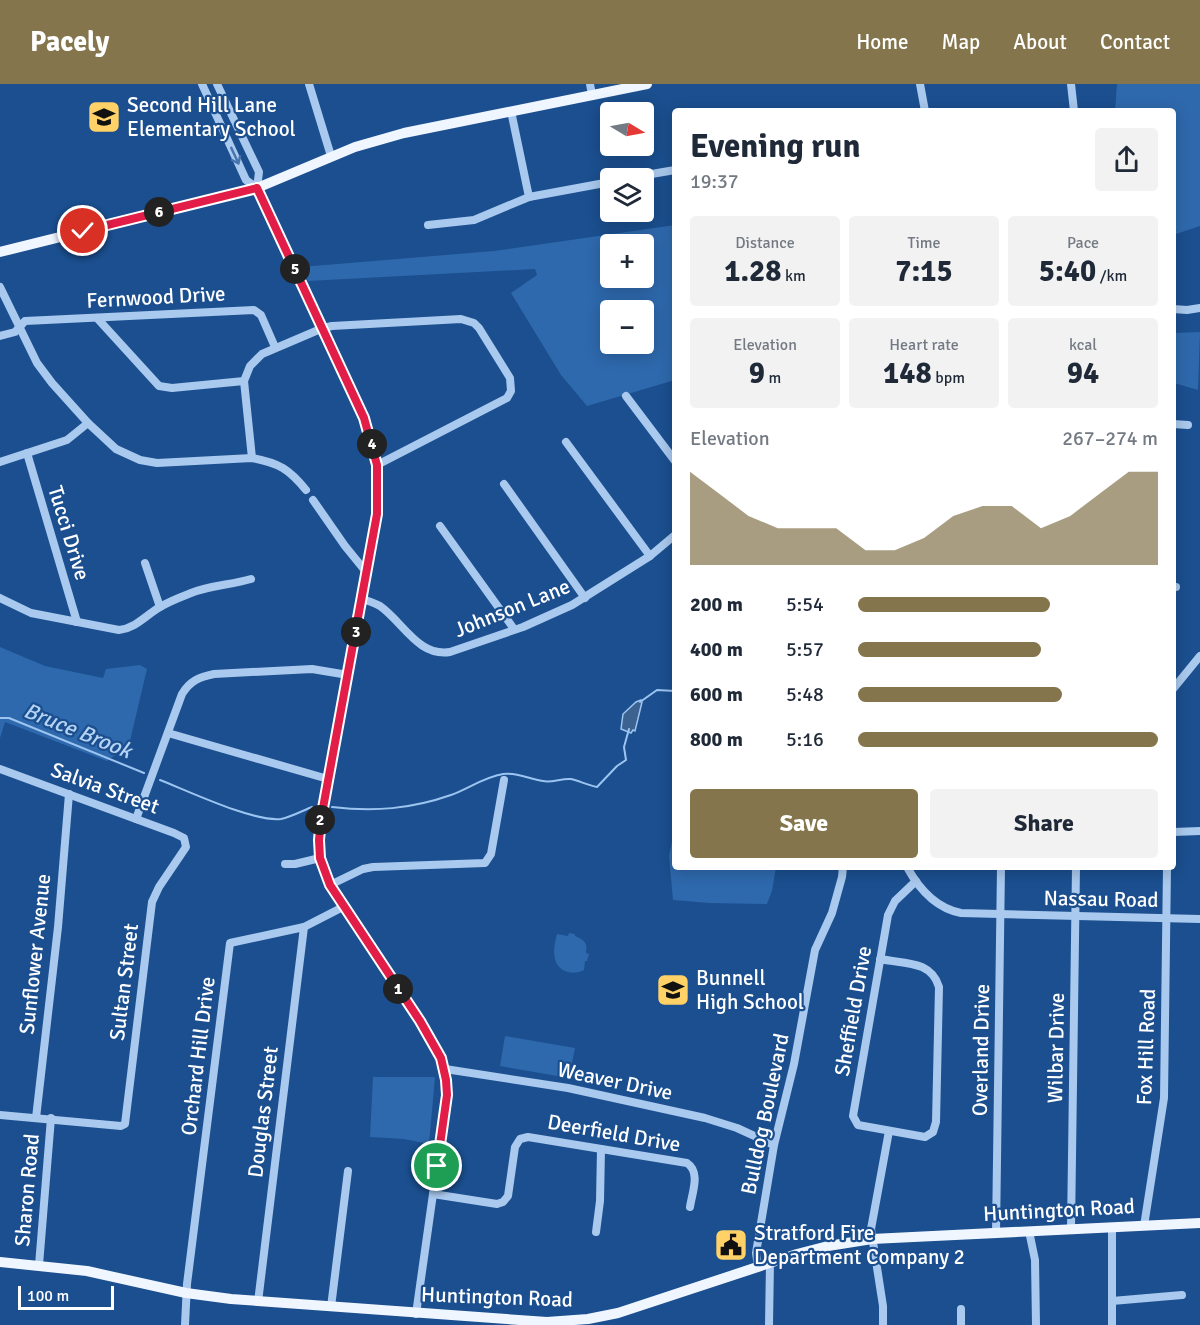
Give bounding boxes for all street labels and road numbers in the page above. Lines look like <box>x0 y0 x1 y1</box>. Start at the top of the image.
street label: Fernwood Drive <box>86 280 226 314</box>
street label: Tucci Drive <box>42 483 96 583</box>
street label: Johnson Lane <box>450 573 574 643</box>
street label: Salvia Street <box>47 756 163 820</box>
street label: Sunflower Avenue <box>14 872 56 1036</box>
street label: Nassau Road <box>1043 885 1159 913</box>
street label: Sultan Street <box>104 922 144 1042</box>
street label: Sheffield Drive <box>829 944 877 1078</box>
street label: Orchard Hill Drive <box>175 975 221 1137</box>
street label: Overland Drive <box>967 984 995 1116</box>
street label: Fox Hill Road <box>1131 988 1161 1106</box>
street label: Wilbar Drive <box>1042 992 1070 1104</box>
street label: Bulldog Boulevard <box>735 1031 795 1197</box>
street label: Douglas Street <box>242 1045 284 1179</box>
street label: Weaver Drive <box>555 1056 675 1106</box>
street label: Deerfield Drive <box>546 1109 682 1157</box>
street label: Sharon Road <box>9 1133 45 1247</box>
street label: Huntington Road <box>982 1193 1136 1227</box>
street label: Huntington Road <box>421 1281 573 1313</box>

